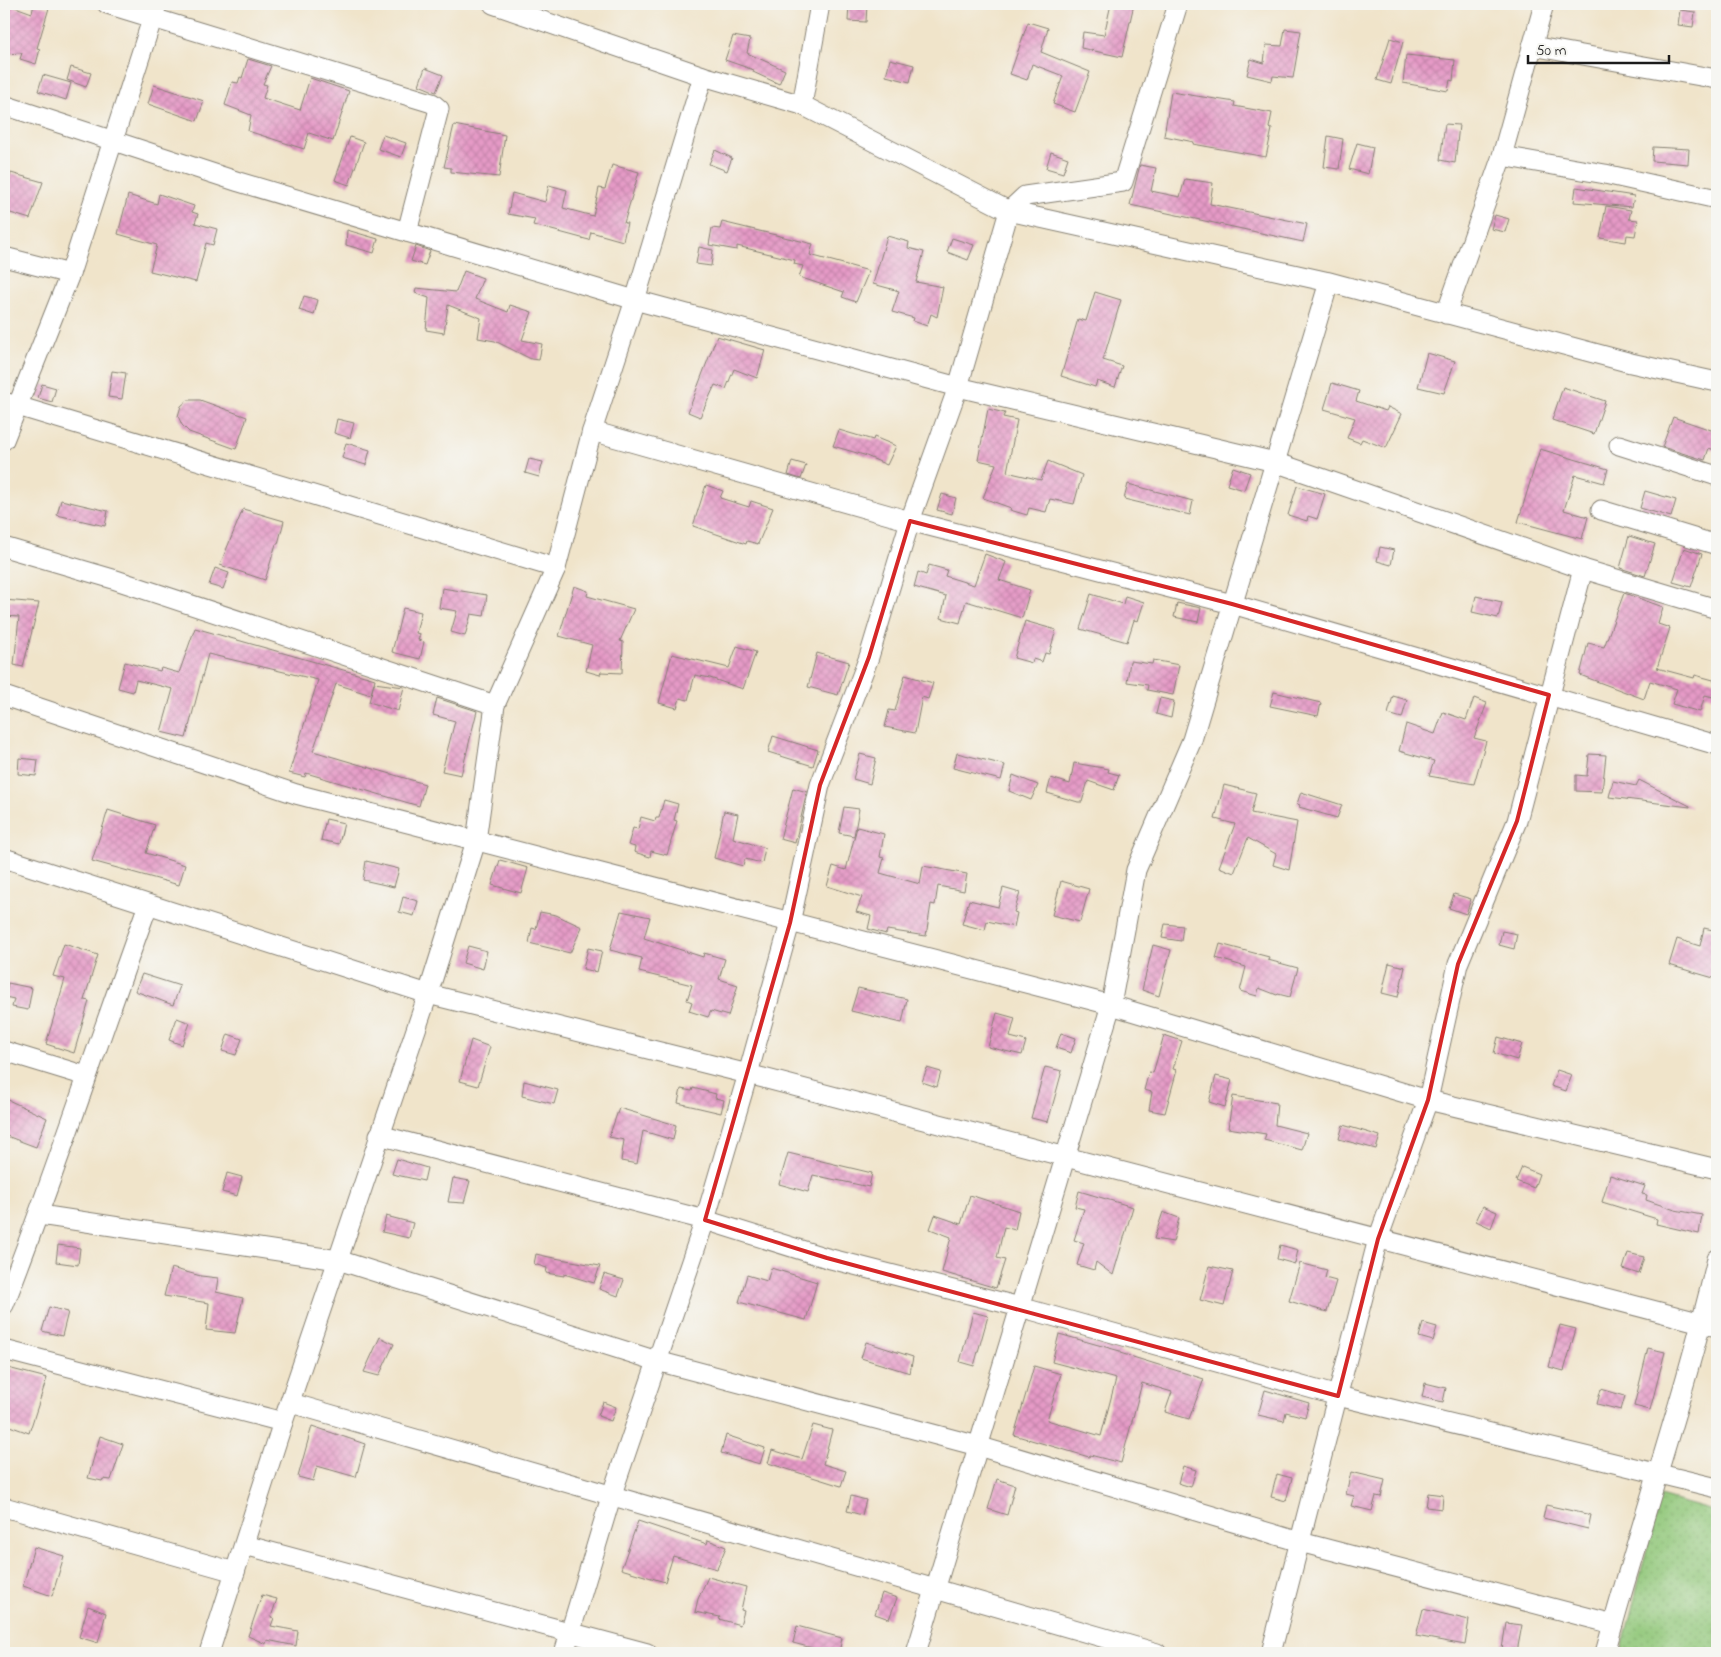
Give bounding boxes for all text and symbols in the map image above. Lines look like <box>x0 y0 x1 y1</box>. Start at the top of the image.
scale bar <box>1528 32 1670 64</box>
text: 50 m <box>1536 40 1567 62</box>

